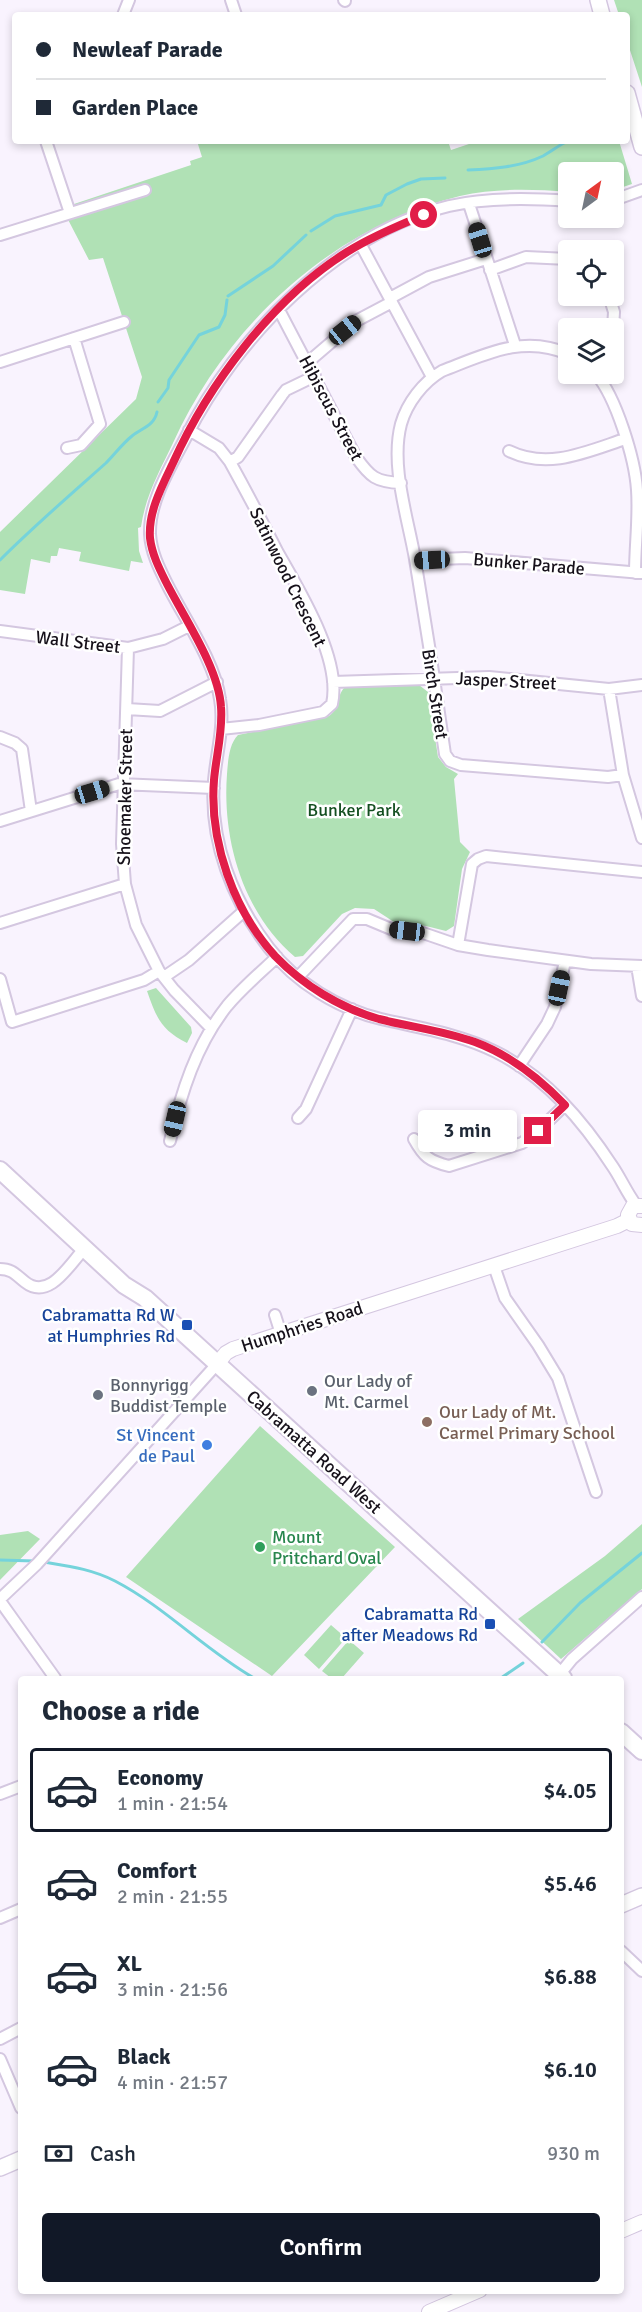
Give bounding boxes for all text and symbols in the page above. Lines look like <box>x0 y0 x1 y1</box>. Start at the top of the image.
text: Newleaf Parade <box>72 36 223 63</box>
text: Garden Place <box>72 94 198 121</box>
north arrow <box>558 162 624 228</box>
map controls <box>558 162 624 384</box>
route start <box>410 201 437 228</box>
car <box>466 220 494 260</box>
button: locate <box>558 240 624 306</box>
car <box>325 312 365 348</box>
button: layers <box>558 318 624 384</box>
street label: Hibiscus Street <box>294 351 368 465</box>
street label: Satinwood Crescent <box>245 504 331 650</box>
street label: Bunker Parade <box>472 548 586 580</box>
car <box>414 550 450 570</box>
street label: Wall Street <box>34 626 122 658</box>
street label: Birch Street <box>417 647 453 741</box>
street label: Jasper Street <box>455 667 557 695</box>
street label: Shoemaker Street <box>113 728 137 866</box>
car <box>72 778 112 806</box>
park label: Bunker Park <box>307 799 401 821</box>
car <box>388 920 426 942</box>
car <box>546 969 572 1007</box>
car <box>162 1099 188 1139</box>
callout: 3 min <box>418 1110 517 1152</box>
route end <box>524 1117 551 1144</box>
text: 3 min <box>444 1118 491 1143</box>
street label: Humphries Road <box>238 1297 366 1357</box>
place label: Cabramatta Rd W at Humphries Rd <box>42 1304 175 1347</box>
marker: Cabramatta Rd W at Humphries Rd <box>180 1318 194 1332</box>
place label: Our Lady of Mt. Carmel <box>324 1370 413 1413</box>
place label: Bonnyrigg Buddist Temple <box>110 1374 227 1417</box>
marker: Our Lady of Mt. Carmel <box>305 1384 319 1398</box>
street label: Cabramatta Road West <box>242 1386 386 1518</box>
marker: Bonnyrigg Buddist Temple <box>91 1388 105 1402</box>
place label: Our Lady of Mt. Carmel Primary School <box>439 1401 615 1444</box>
marker: Our Lady of Mt. Carmel Primary School <box>420 1415 434 1429</box>
place label: St Vincent de Paul <box>116 1424 195 1467</box>
marker: St Vincent de Paul <box>200 1438 214 1452</box>
place label: Mount Pritchard Oval <box>272 1526 382 1569</box>
marker: Mount Pritchard Oval <box>253 1540 267 1554</box>
place label: Cabramatta Rd after Meadows Rd <box>341 1603 478 1646</box>
marker: Cabramatta Rd after Meadows Rd <box>483 1617 497 1631</box>
text: Choose a ride <box>42 1695 200 1728</box>
icon: car <box>45 1763 99 1817</box>
text: Economy <box>117 1764 203 1791</box>
text: $4.05 <box>543 1777 597 1804</box>
text: 1 min · 21:54 <box>117 1791 228 1816</box>
icon: car <box>45 1856 99 1910</box>
text: Comfort <box>117 1857 197 1884</box>
text: $5.46 <box>543 1870 597 1897</box>
text: 2 min · 21:55 <box>117 1884 228 1909</box>
icon: car <box>45 1949 99 2003</box>
text: XL <box>117 1950 142 1977</box>
text: $6.88 <box>543 1963 597 1990</box>
text: 3 min · 21:56 <box>117 1977 228 2002</box>
icon: car <box>45 2042 99 2096</box>
text: Black <box>117 2043 171 2070</box>
text: $6.10 <box>543 2056 597 2083</box>
text: 4 min · 21:57 <box>117 2070 228 2095</box>
icon: cash <box>42 2137 75 2170</box>
text: Cash <box>90 2140 136 2167</box>
text: 930 m <box>547 2141 600 2166</box>
button: Confirm <box>42 2213 600 2282</box>

